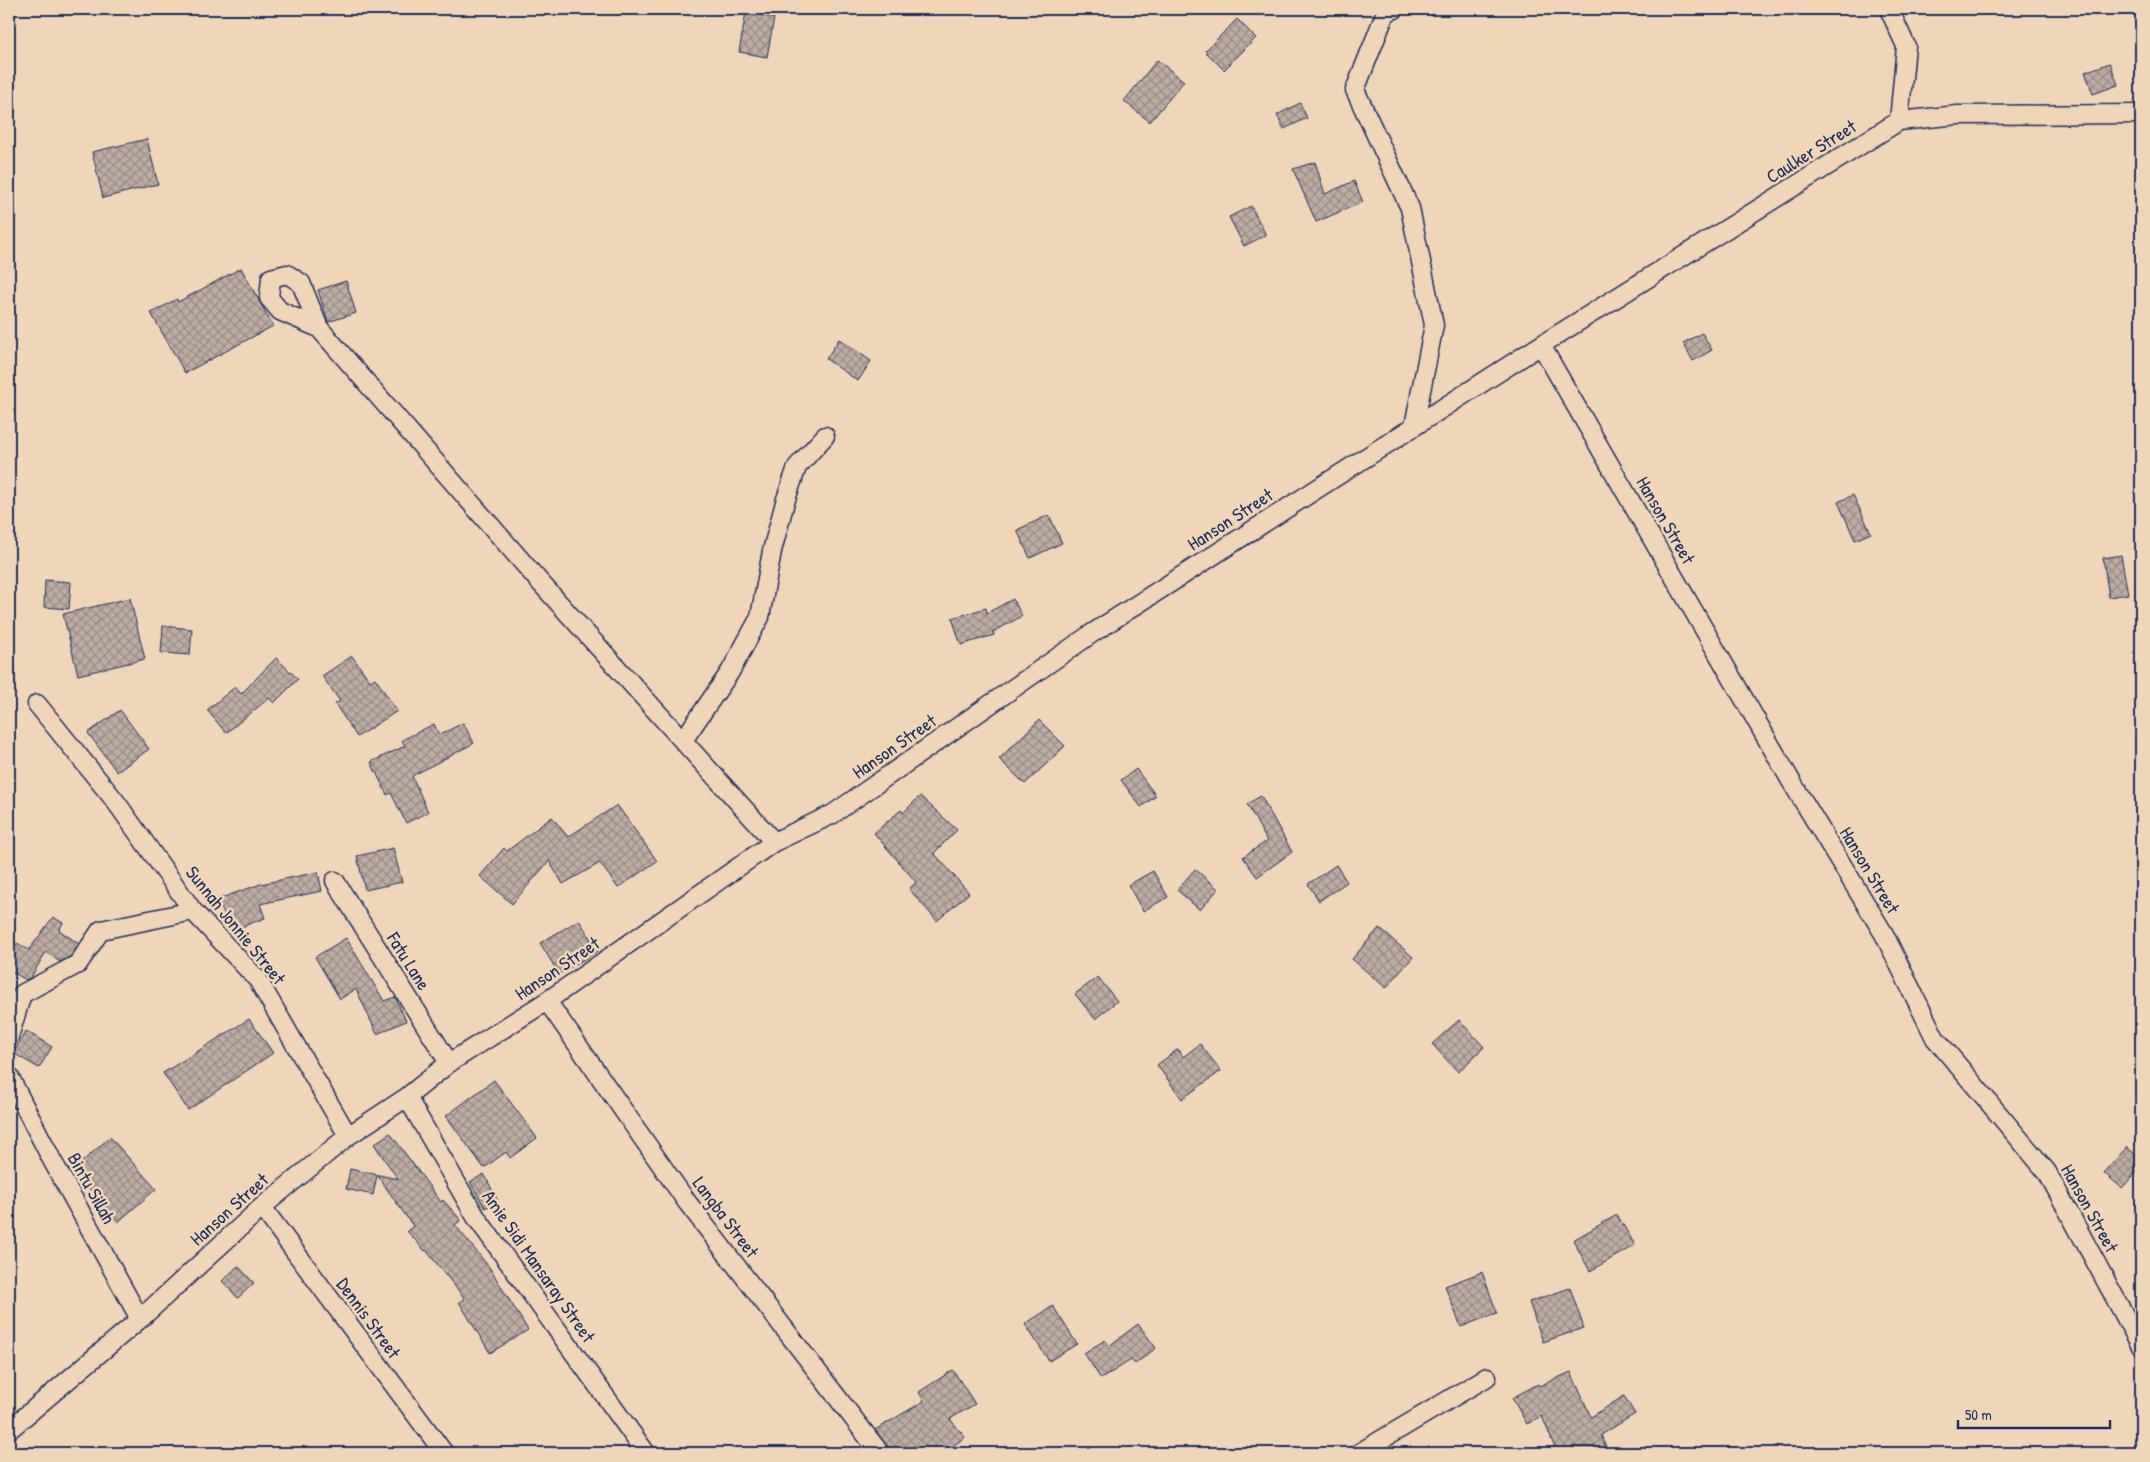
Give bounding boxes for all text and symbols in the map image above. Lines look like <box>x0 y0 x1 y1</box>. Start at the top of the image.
street label: Caulker Street <box>1761 113 1861 189</box>
street label: Hanson Street <box>1630 471 1702 569</box>
street label: Hanson Street <box>1182 481 1278 556</box>
street label: Hanson Street <box>847 707 942 784</box>
street label: Hanson Street <box>1834 822 1906 919</box>
street label: Sunnah Jonnie Street <box>180 860 292 990</box>
street label: Fatu Lane <box>381 926 437 995</box>
street label: Hanson Street <box>509 930 605 1006</box>
street label: Bintu Sillah <box>62 1148 122 1228</box>
street label: Hanson Street <box>2055 1159 2125 1257</box>
street label: Hanson Street <box>184 1167 274 1251</box>
street label: Langba Street <box>687 1171 765 1263</box>
street label: Amie Sidi Mansaray Street <box>476 1184 602 1348</box>
street label: Dennis Street <box>331 1272 407 1364</box>
scale bar <box>1958 1397 2110 1429</box>
text: 50 m <box>1965 1404 1992 1425</box>

